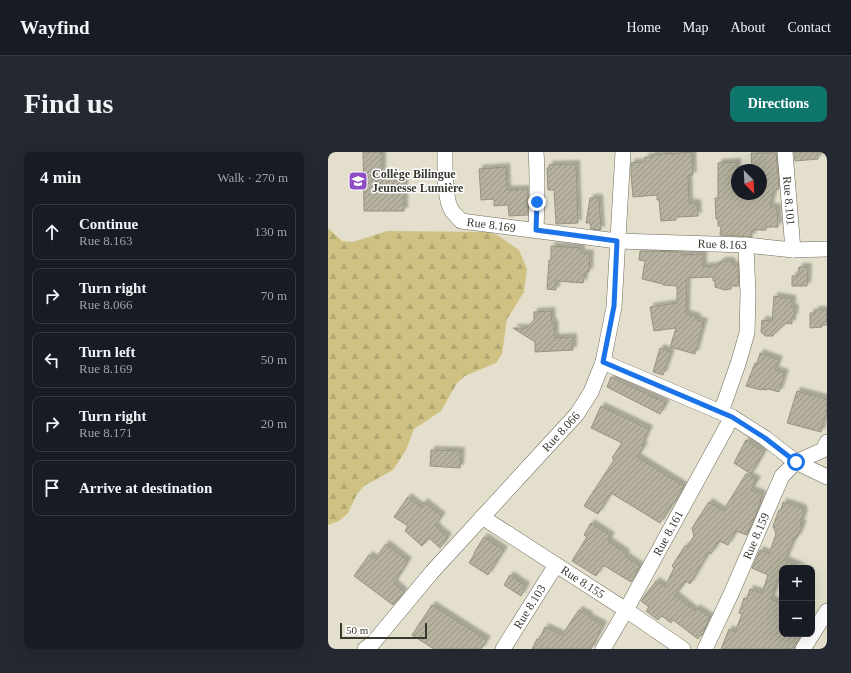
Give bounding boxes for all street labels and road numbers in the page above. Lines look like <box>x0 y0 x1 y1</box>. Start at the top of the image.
street label: Rue 8.101 <box>780 176 798 226</box>
street label: Rue 8.169 <box>466 215 517 235</box>
street label: Rue 8.163 <box>697 237 747 252</box>
street label: Rue 8.066 <box>539 409 583 454</box>
street label: Rue 8.161 <box>650 508 686 558</box>
street label: Rue 8.159 <box>740 511 772 561</box>
street label: Rue 8.155 <box>558 563 607 601</box>
street label: Rue 8.103 <box>511 582 549 631</box>

